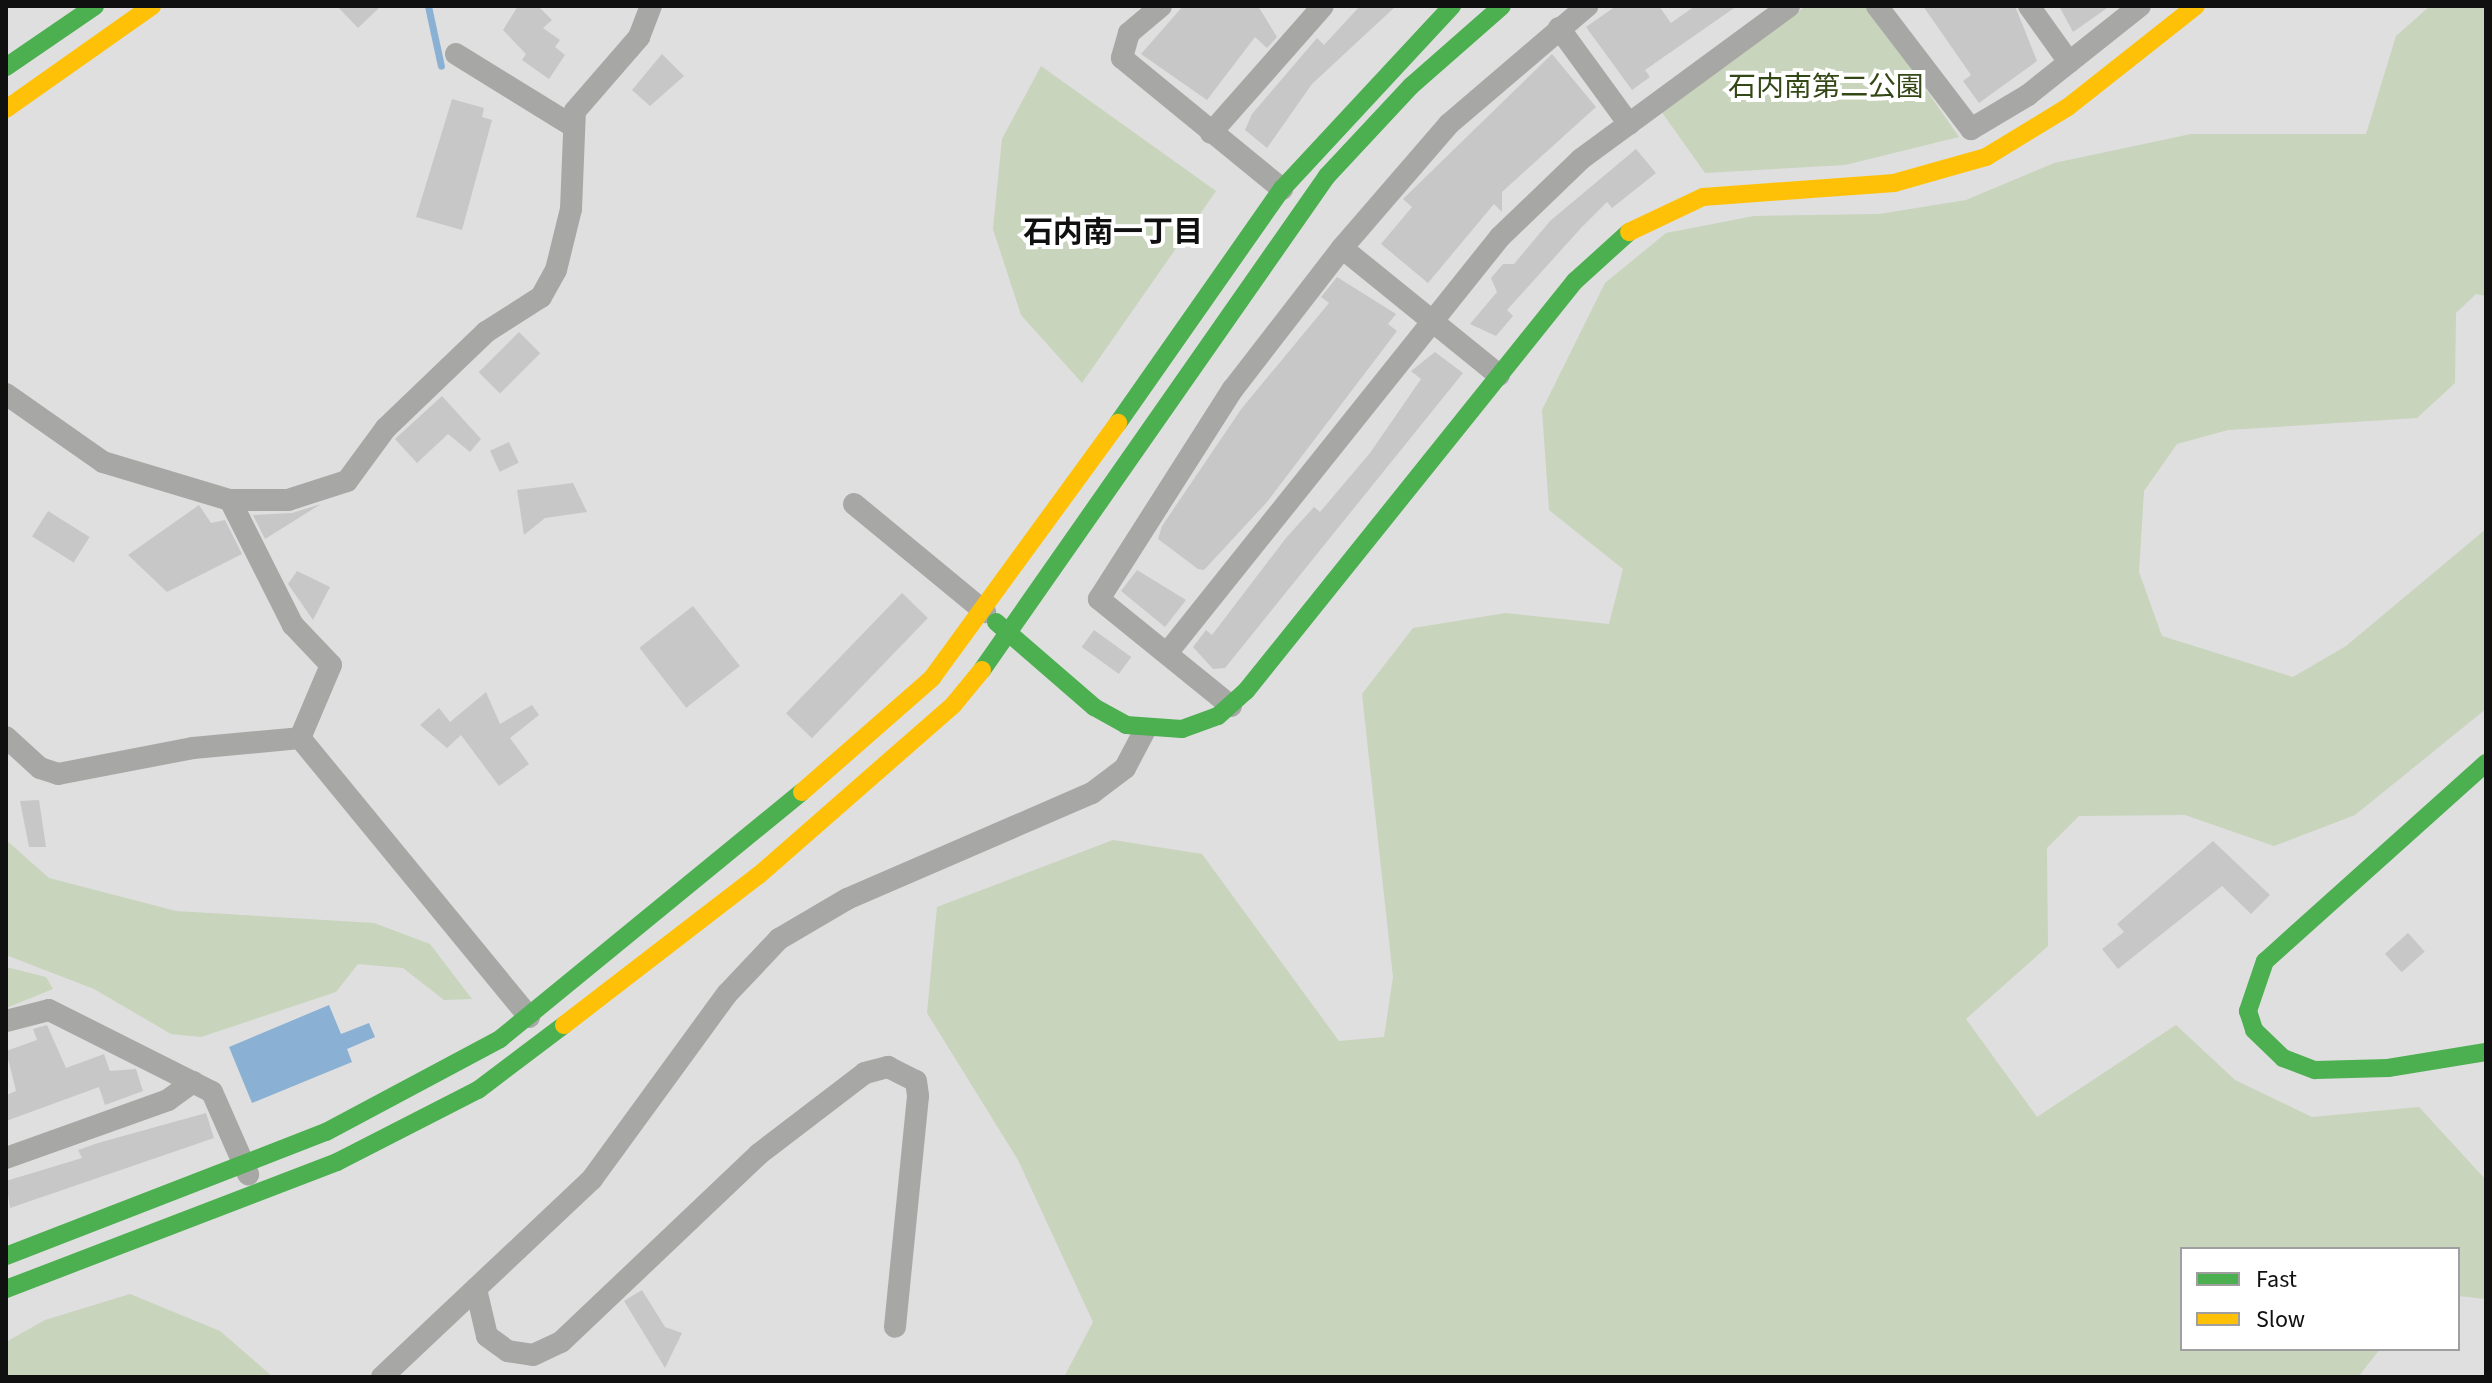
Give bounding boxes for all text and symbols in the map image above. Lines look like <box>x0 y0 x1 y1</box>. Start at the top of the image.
park label: 石内南第二公園 <box>1728 70 1924 104</box>
district label: 石内南一丁目 <box>1023 215 1203 251</box>
legend <box>2180 1247 2460 1351</box>
text: Fast <box>2256 1262 2297 1297</box>
text: Slow <box>2256 1302 2305 1337</box>

